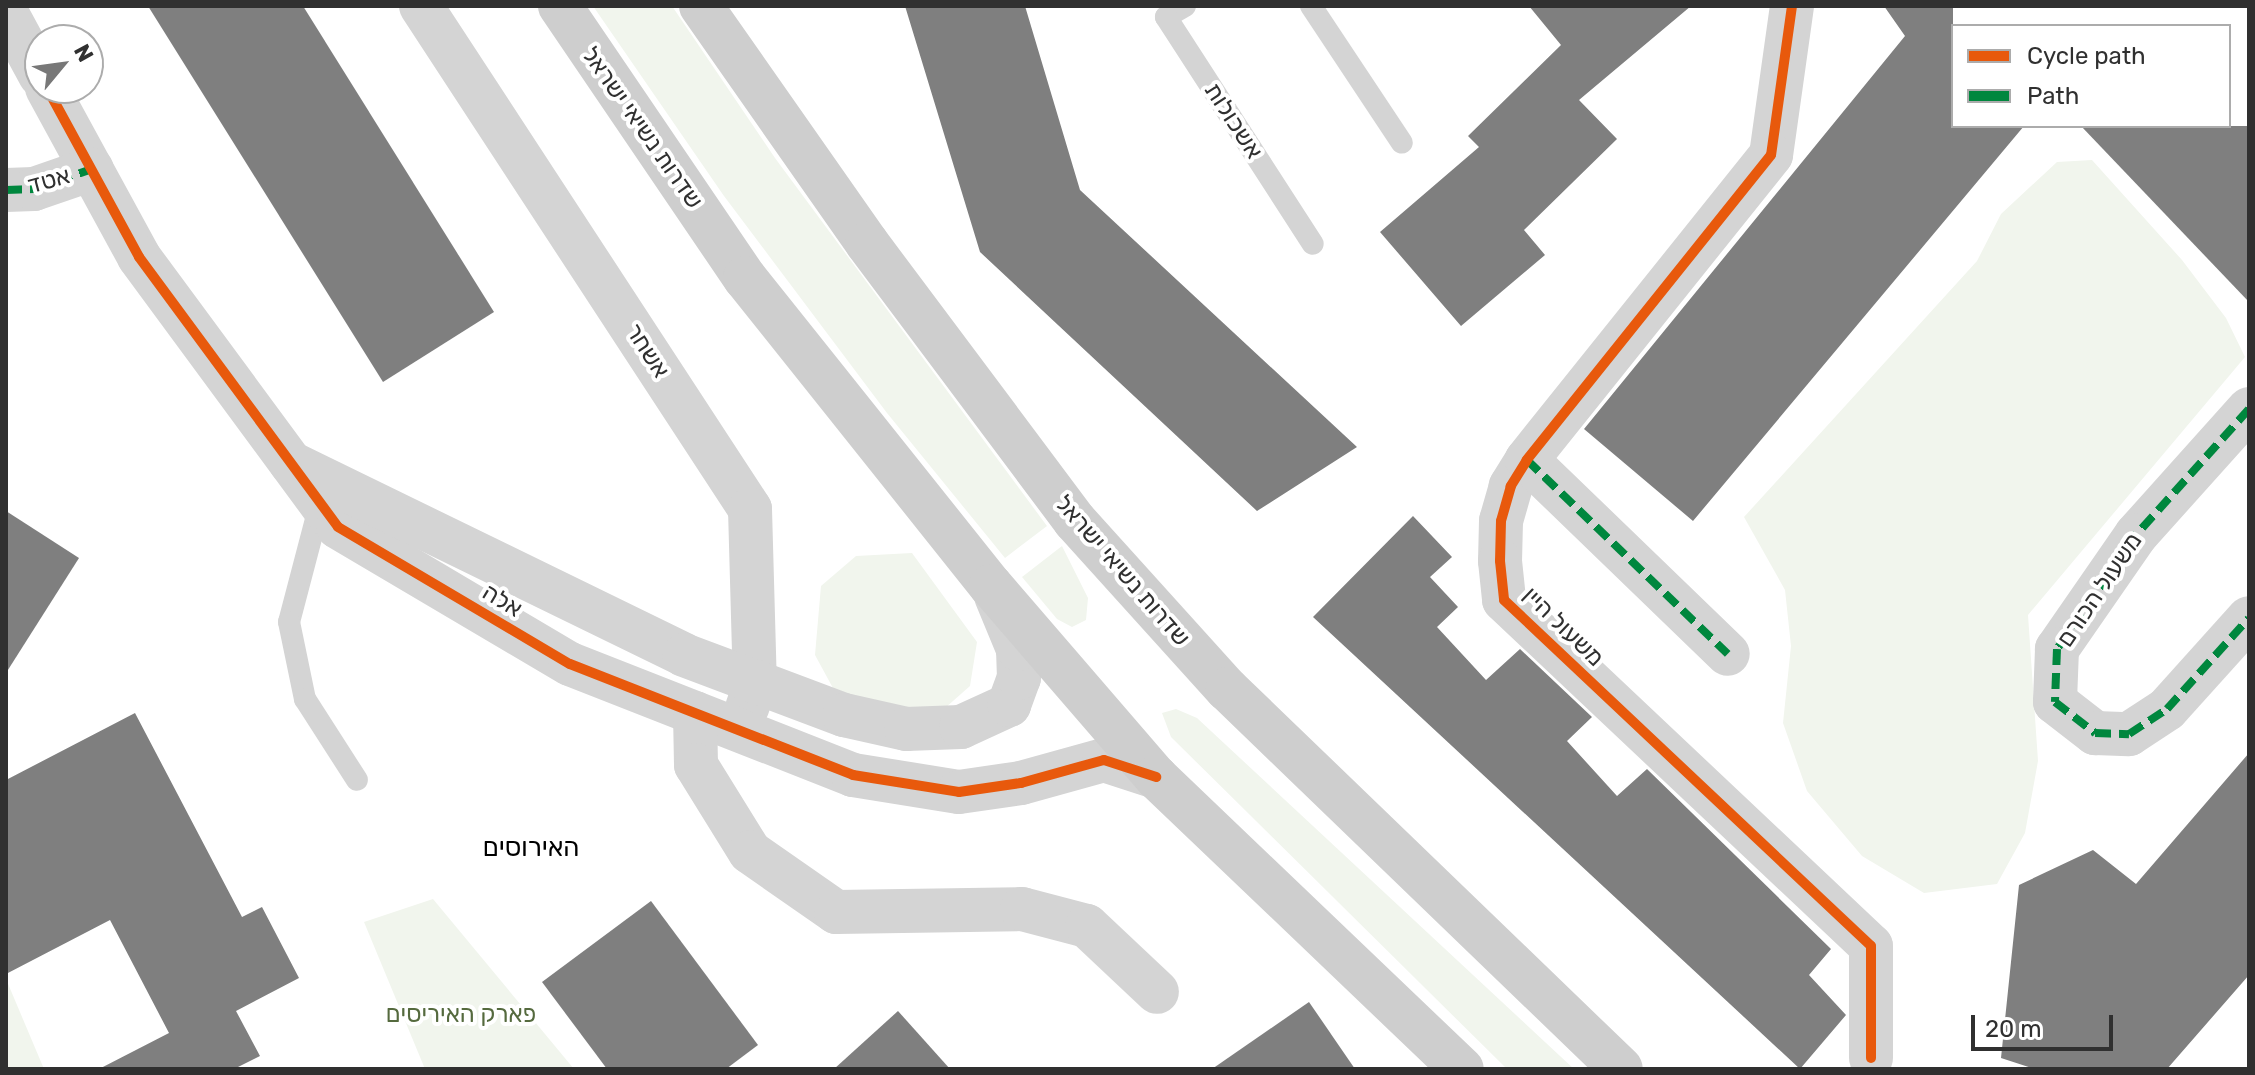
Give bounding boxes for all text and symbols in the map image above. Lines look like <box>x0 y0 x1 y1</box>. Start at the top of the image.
north arrow <box>24 24 104 104</box>
legend <box>1951 24 2231 128</box>
text: N <box>68 40 99 67</box>
street label: שדרות נשיאי ישראל <box>575 42 709 214</box>
text: Cycle path <box>2027 42 2146 70</box>
street label: אשכולות <box>1198 78 1268 164</box>
text: Path <box>2027 82 2079 110</box>
street label: אטד <box>25 162 73 200</box>
street label: אשחר <box>619 318 675 384</box>
street label: שדרות נשיאי ישראל <box>1049 490 1195 652</box>
street label: משעול הכורם <box>2051 527 2149 653</box>
street label: אלה <box>477 578 527 624</box>
street label: משעול היין <box>1516 581 1610 673</box>
district label: האירוסים <box>483 832 579 864</box>
scale bar <box>1975 999 2117 1049</box>
park label: פארק האיריסים <box>386 1001 536 1029</box>
text: 20 m <box>1985 1015 2042 1043</box>

